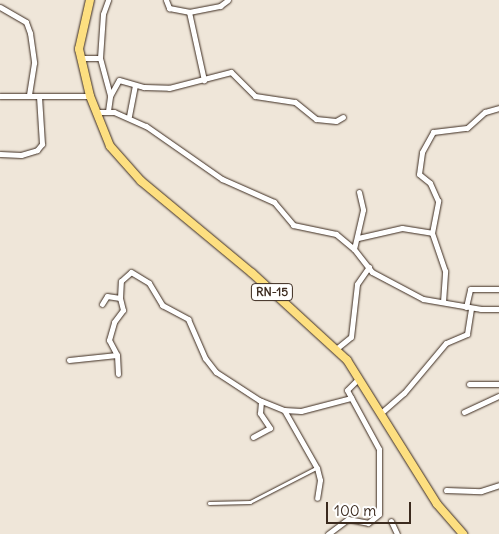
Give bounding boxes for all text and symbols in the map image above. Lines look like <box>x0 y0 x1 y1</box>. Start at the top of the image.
road number: RN-15 <box>251 282 293 302</box>
scale bar <box>329 492 414 524</box>
text: 100 m <box>334 501 376 520</box>

